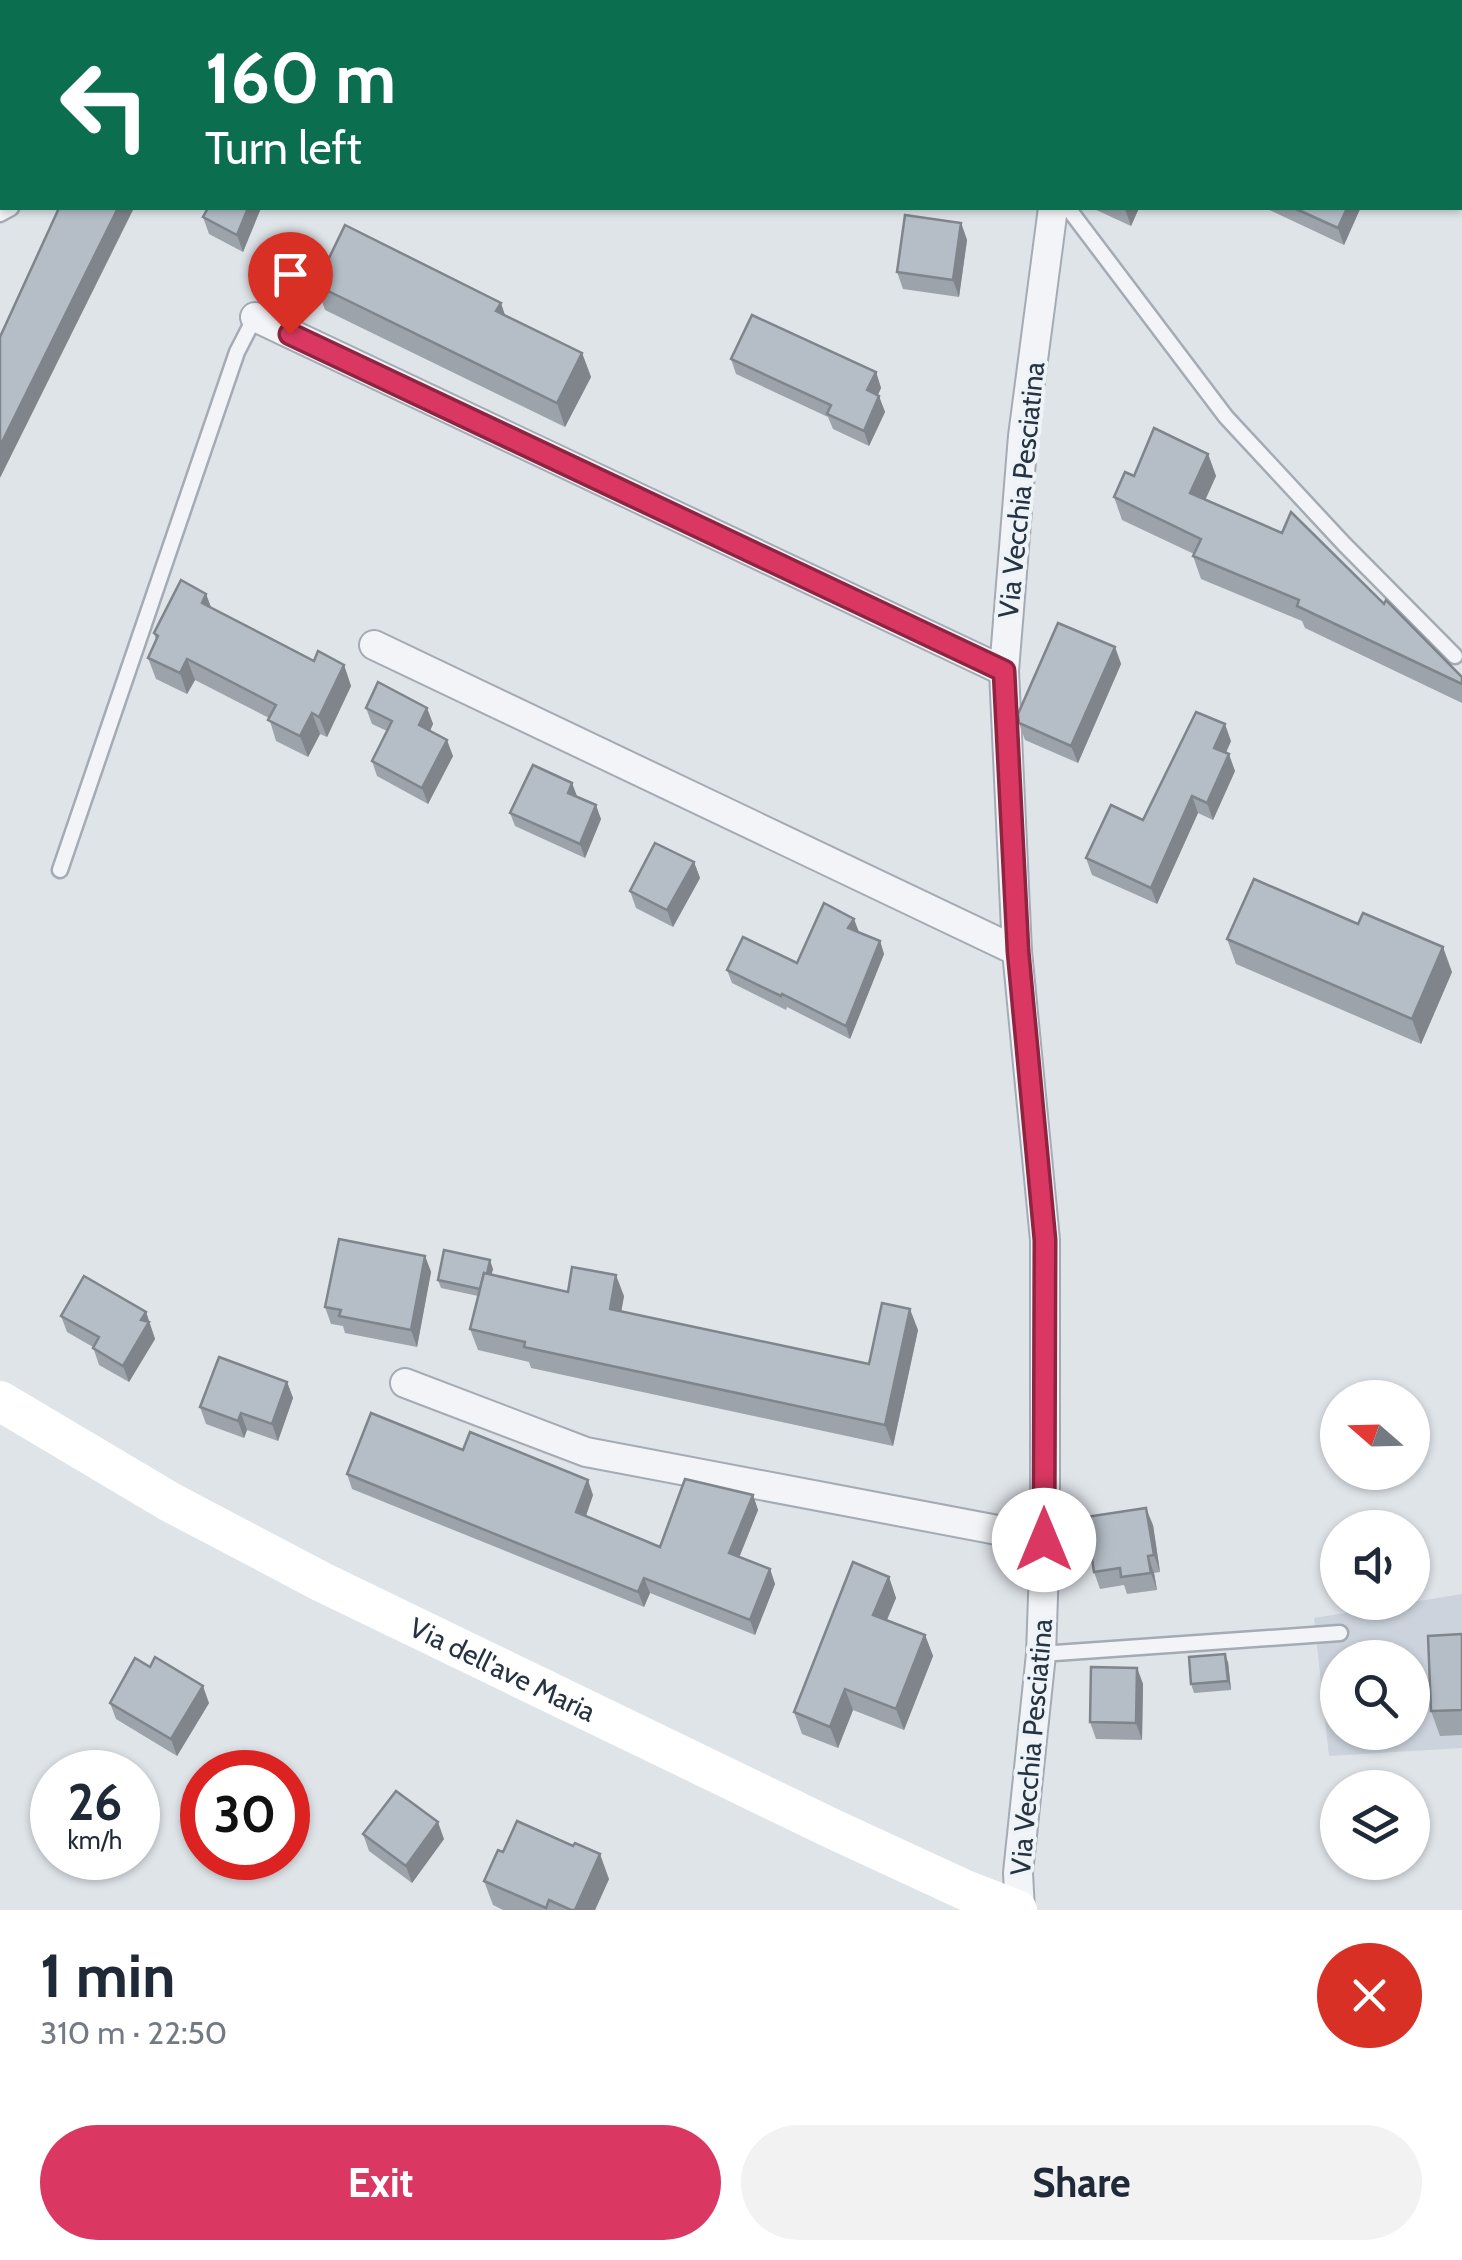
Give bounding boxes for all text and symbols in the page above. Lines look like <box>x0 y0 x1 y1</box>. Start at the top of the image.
text: 160 m <box>205 35 396 121</box>
icon: left <box>40 40 170 170</box>
text: Turn left <box>205 121 362 175</box>
pin <box>248 232 333 335</box>
icon: arrive <box>263 247 318 302</box>
street label: Via Vecchia Pesciatina <box>991 360 1051 620</box>
north arrow <box>1320 1380 1430 1490</box>
map controls <box>1320 1380 1430 1880</box>
position arrow <box>992 1488 1096 1592</box>
button: sound <box>1320 1510 1430 1620</box>
street label: Via dell'ave Maria <box>404 1610 602 1729</box>
street label: Via Vecchia Pesciatina <box>1003 1617 1059 1877</box>
button: search <box>1320 1640 1430 1750</box>
speed limit sign: 30 <box>180 1750 310 1880</box>
button: layers <box>1320 1770 1430 1880</box>
text: 26 <box>68 1772 122 1833</box>
text: km/h <box>68 1825 122 1855</box>
text: 1 min <box>40 1939 175 2012</box>
button: close <box>1317 1943 1422 2048</box>
text: 310 m · 22:50 <box>40 2013 227 2052</box>
button: Exit <box>40 2125 721 2240</box>
button: Share <box>741 2125 1422 2240</box>

